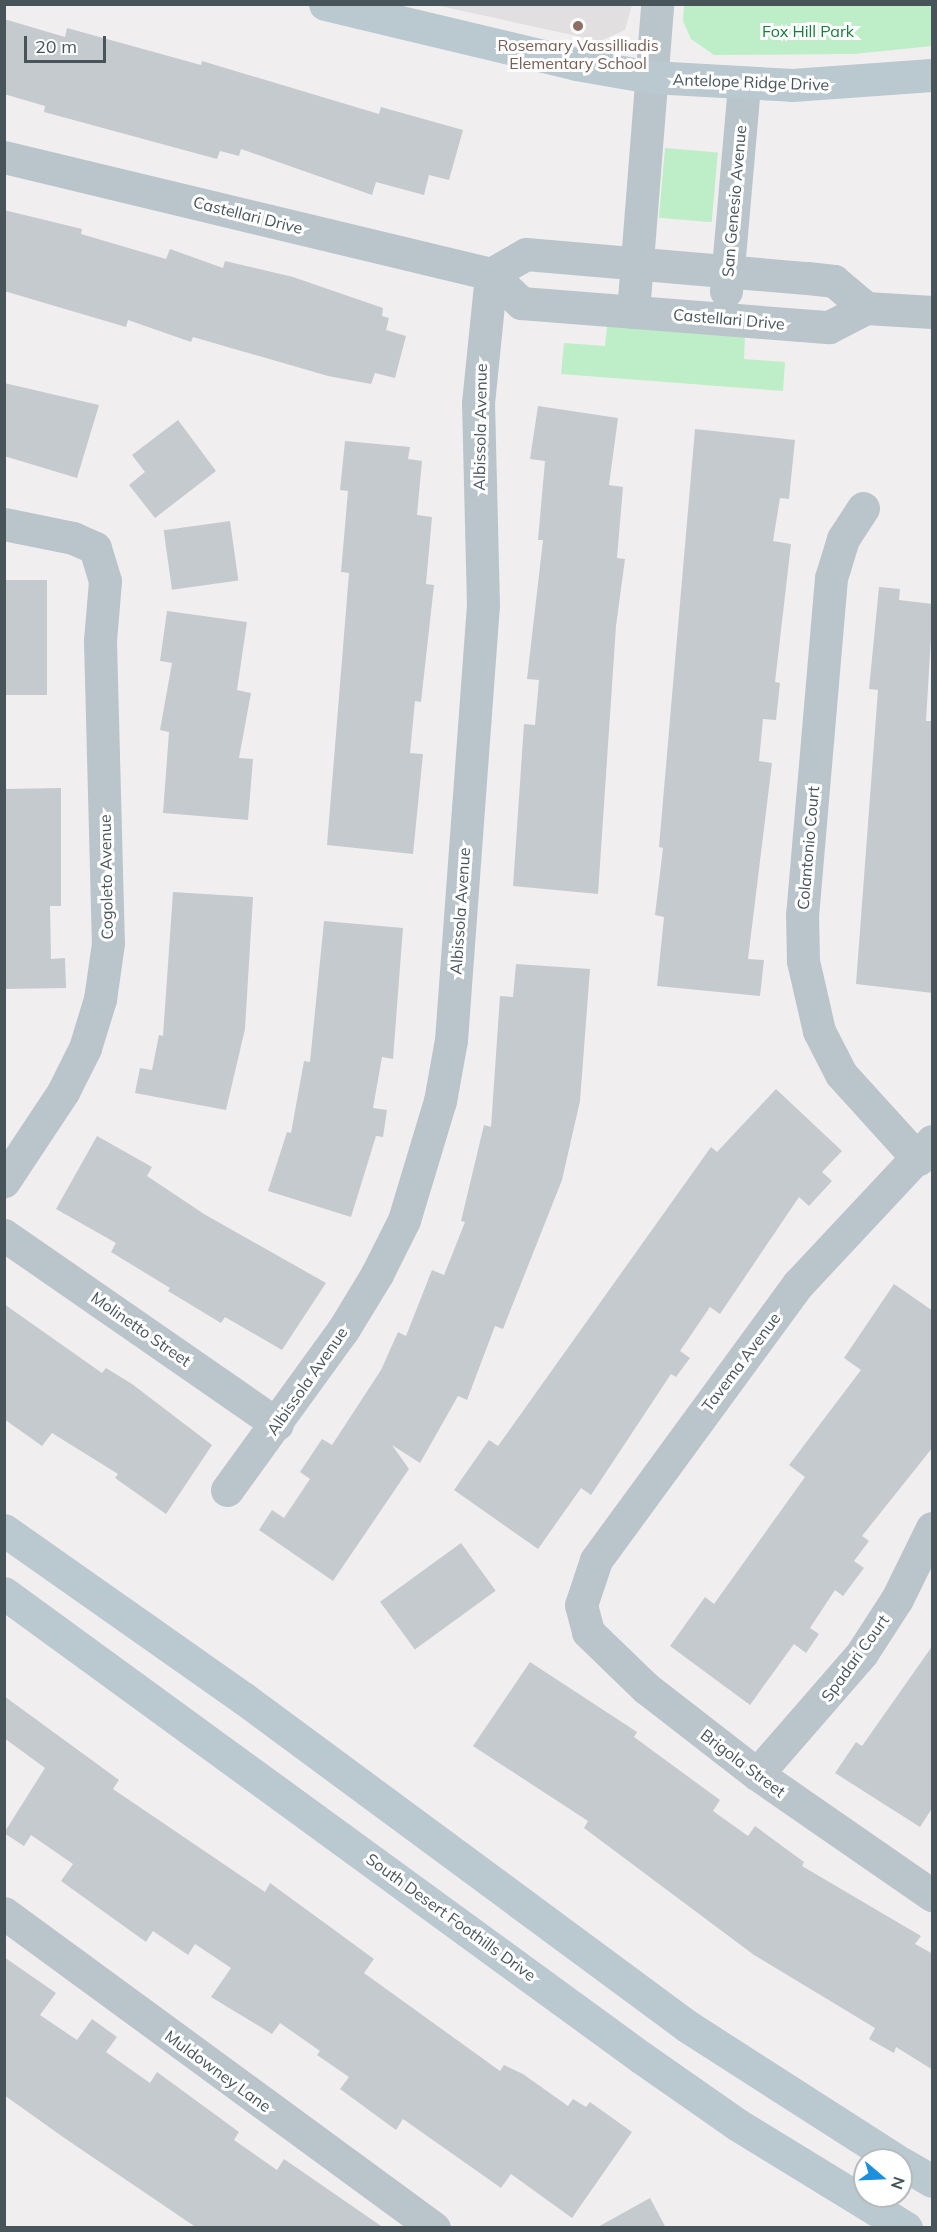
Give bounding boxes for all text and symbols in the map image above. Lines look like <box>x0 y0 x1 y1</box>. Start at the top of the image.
marker: Rosemary Vassilliadis Elementary School <box>571 19 585 33</box>
park label: Fox Hill Park <box>762 21 854 41</box>
scale bar <box>27 24 110 62</box>
text: 20 m <box>35 35 77 58</box>
place label: Rosemary Vassilliadis Elementary School <box>497 35 659 73</box>
street label: Antelope Ridge Drive <box>672 70 830 94</box>
street label: San Genesio Avenue <box>718 124 750 278</box>
street label: Castellari Drive <box>191 192 305 238</box>
street label: Castellari Drive <box>672 305 786 333</box>
street label: Albissola Avenue <box>469 363 491 491</box>
street label: Colantonio Court <box>793 785 823 911</box>
street label: Cogoleto Avenue <box>95 814 117 940</box>
street label: Albissola Avenue <box>446 847 474 975</box>
street label: Molinetto Street <box>88 1288 194 1370</box>
street label: Tavema Avenue <box>698 1309 784 1415</box>
street label: Albissola Avenue <box>263 1323 351 1439</box>
street label: Spadari Court <box>817 1611 893 1705</box>
street label: Brigola Street <box>697 1725 789 1801</box>
street label: South Desert Foothills Drive <box>363 1849 539 1985</box>
street label: Muldowney Lane <box>161 2026 275 2116</box>
north arrow <box>853 2148 913 2208</box>
text: N <box>887 2174 910 2192</box>

